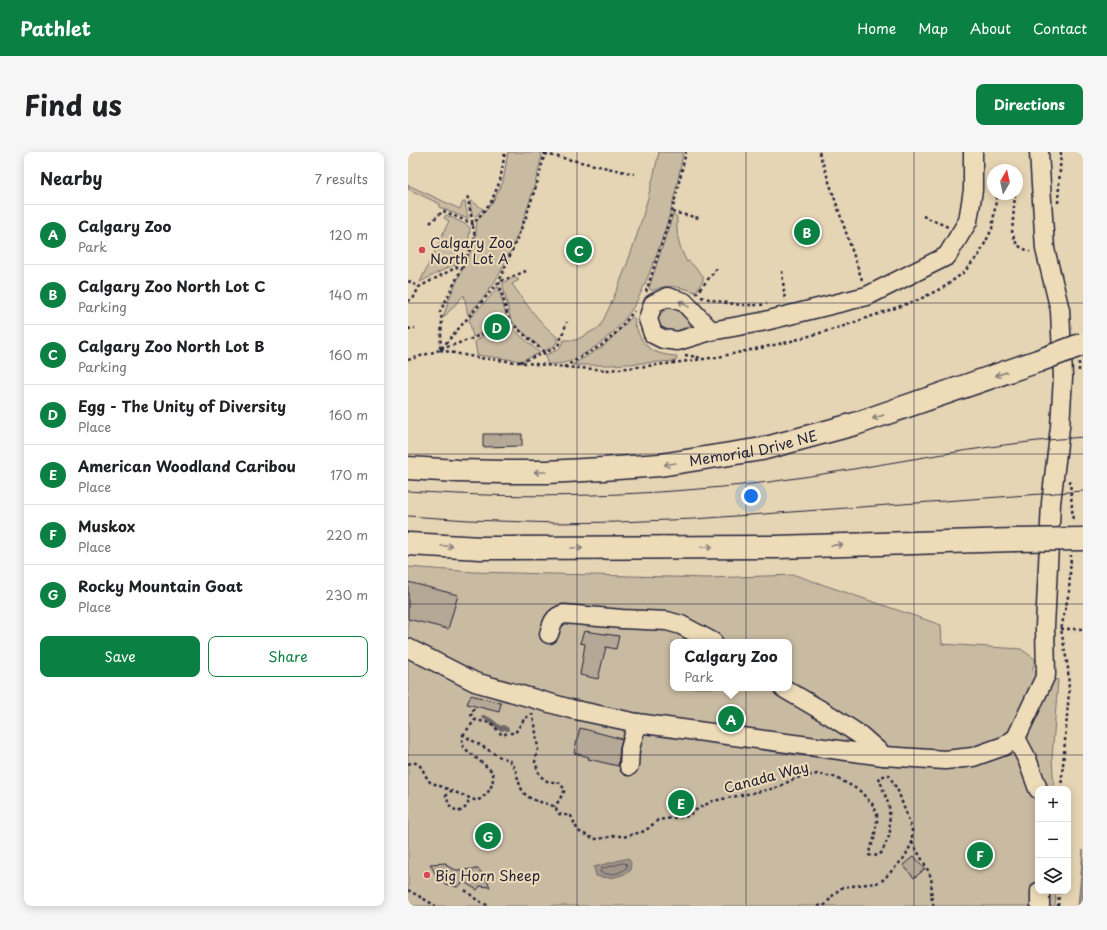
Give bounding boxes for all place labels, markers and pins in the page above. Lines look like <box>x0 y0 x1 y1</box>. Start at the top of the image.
pin: B <box>794 217 820 247</box>
place label: Calgary Zoo North Lot A <box>430 232 513 269</box>
pin: C <box>566 235 592 265</box>
marker: Calgary Zoo North Lot A <box>417 245 427 255</box>
pin: D <box>484 312 510 342</box>
pin: A <box>718 704 744 734</box>
pin: E <box>668 788 694 818</box>
pin: G <box>475 821 501 851</box>
pin: F <box>967 840 993 870</box>
place label: Big Horn Sheep <box>435 865 540 886</box>
marker: Big Horn Sheep <box>422 870 432 880</box>

